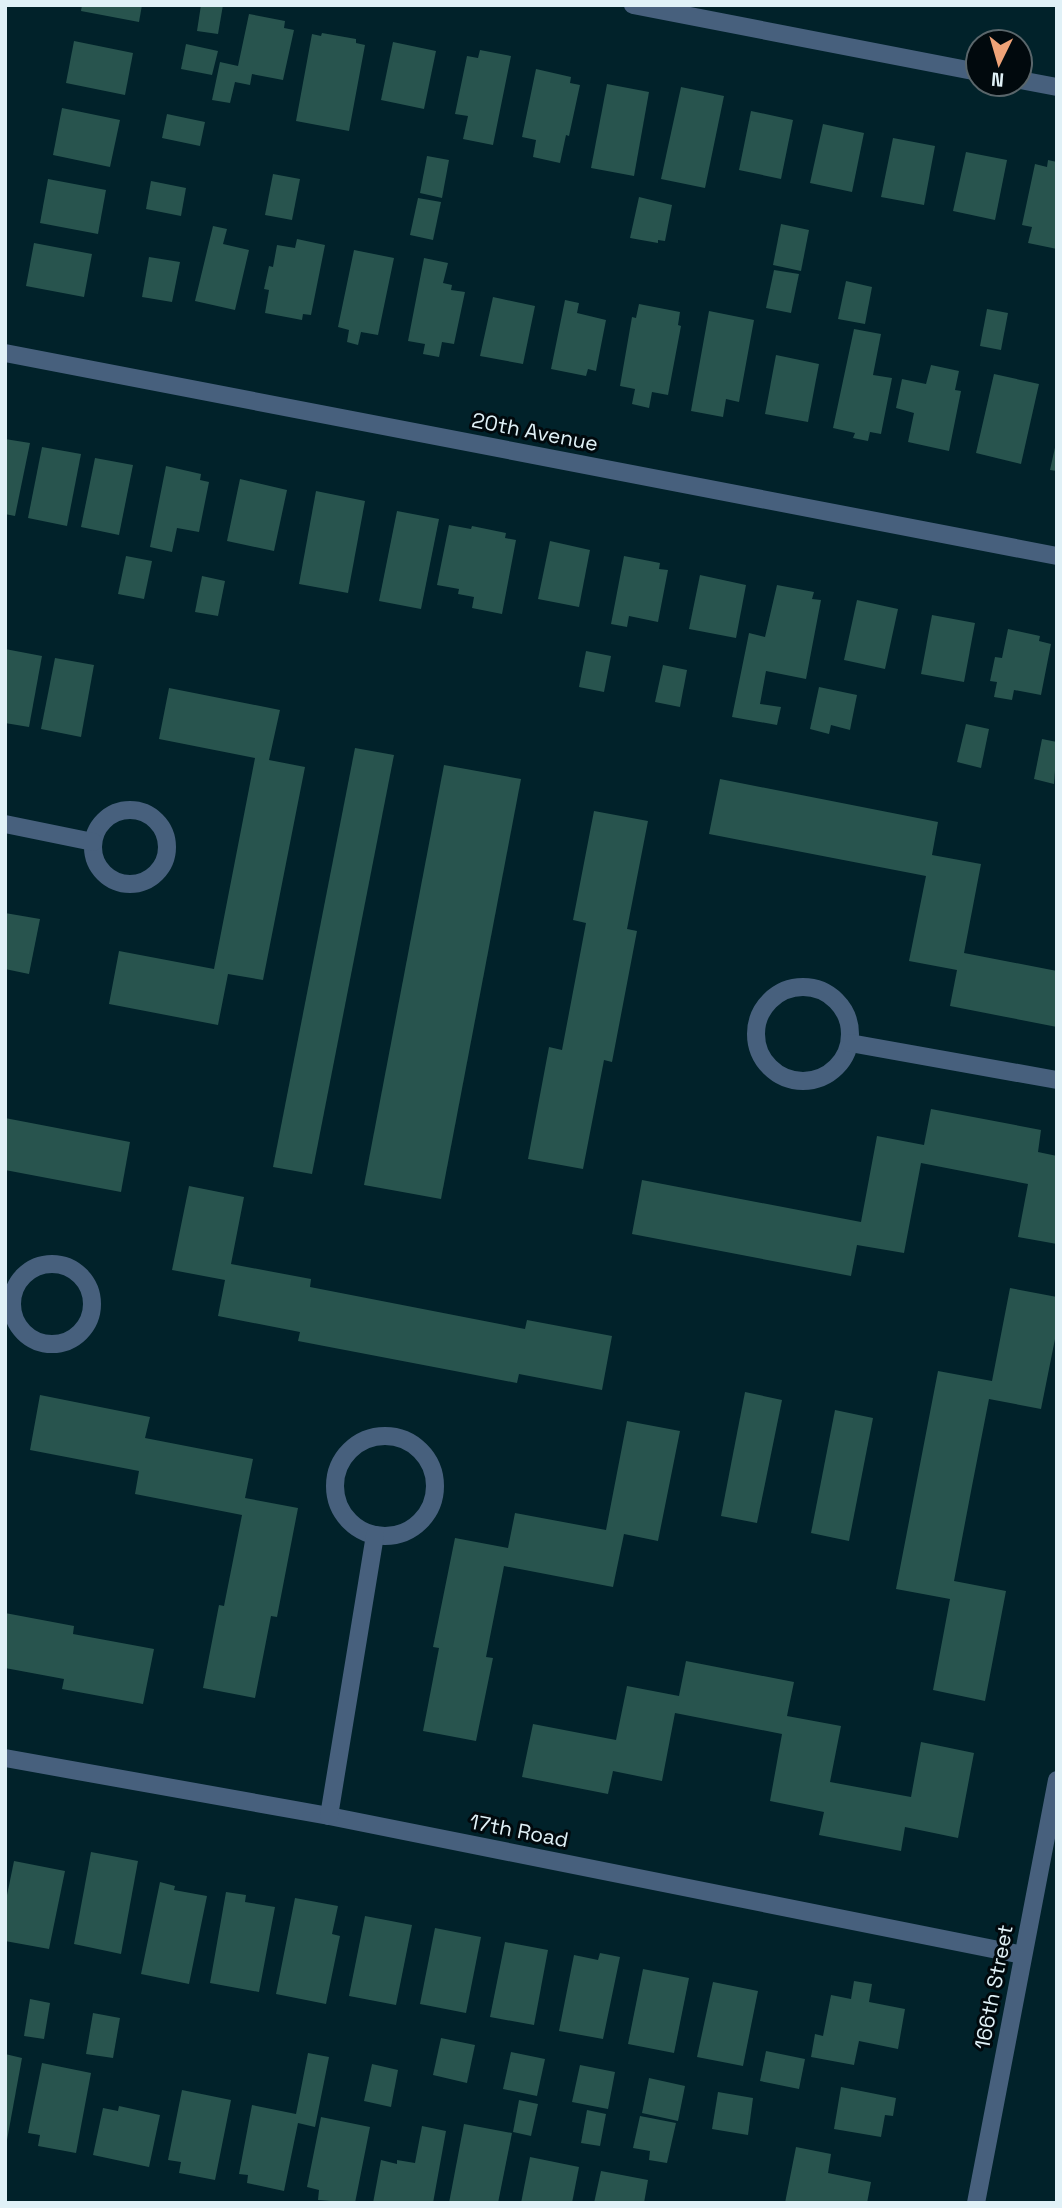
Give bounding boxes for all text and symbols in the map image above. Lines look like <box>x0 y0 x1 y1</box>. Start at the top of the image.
north arrow <box>964 28 1034 98</box>
text: N <box>990 66 1005 92</box>
street label: 20th Avenue <box>470 406 600 457</box>
street label: 17th Road <box>467 1808 571 1853</box>
street label: 166th Street <box>968 1922 1019 2052</box>

